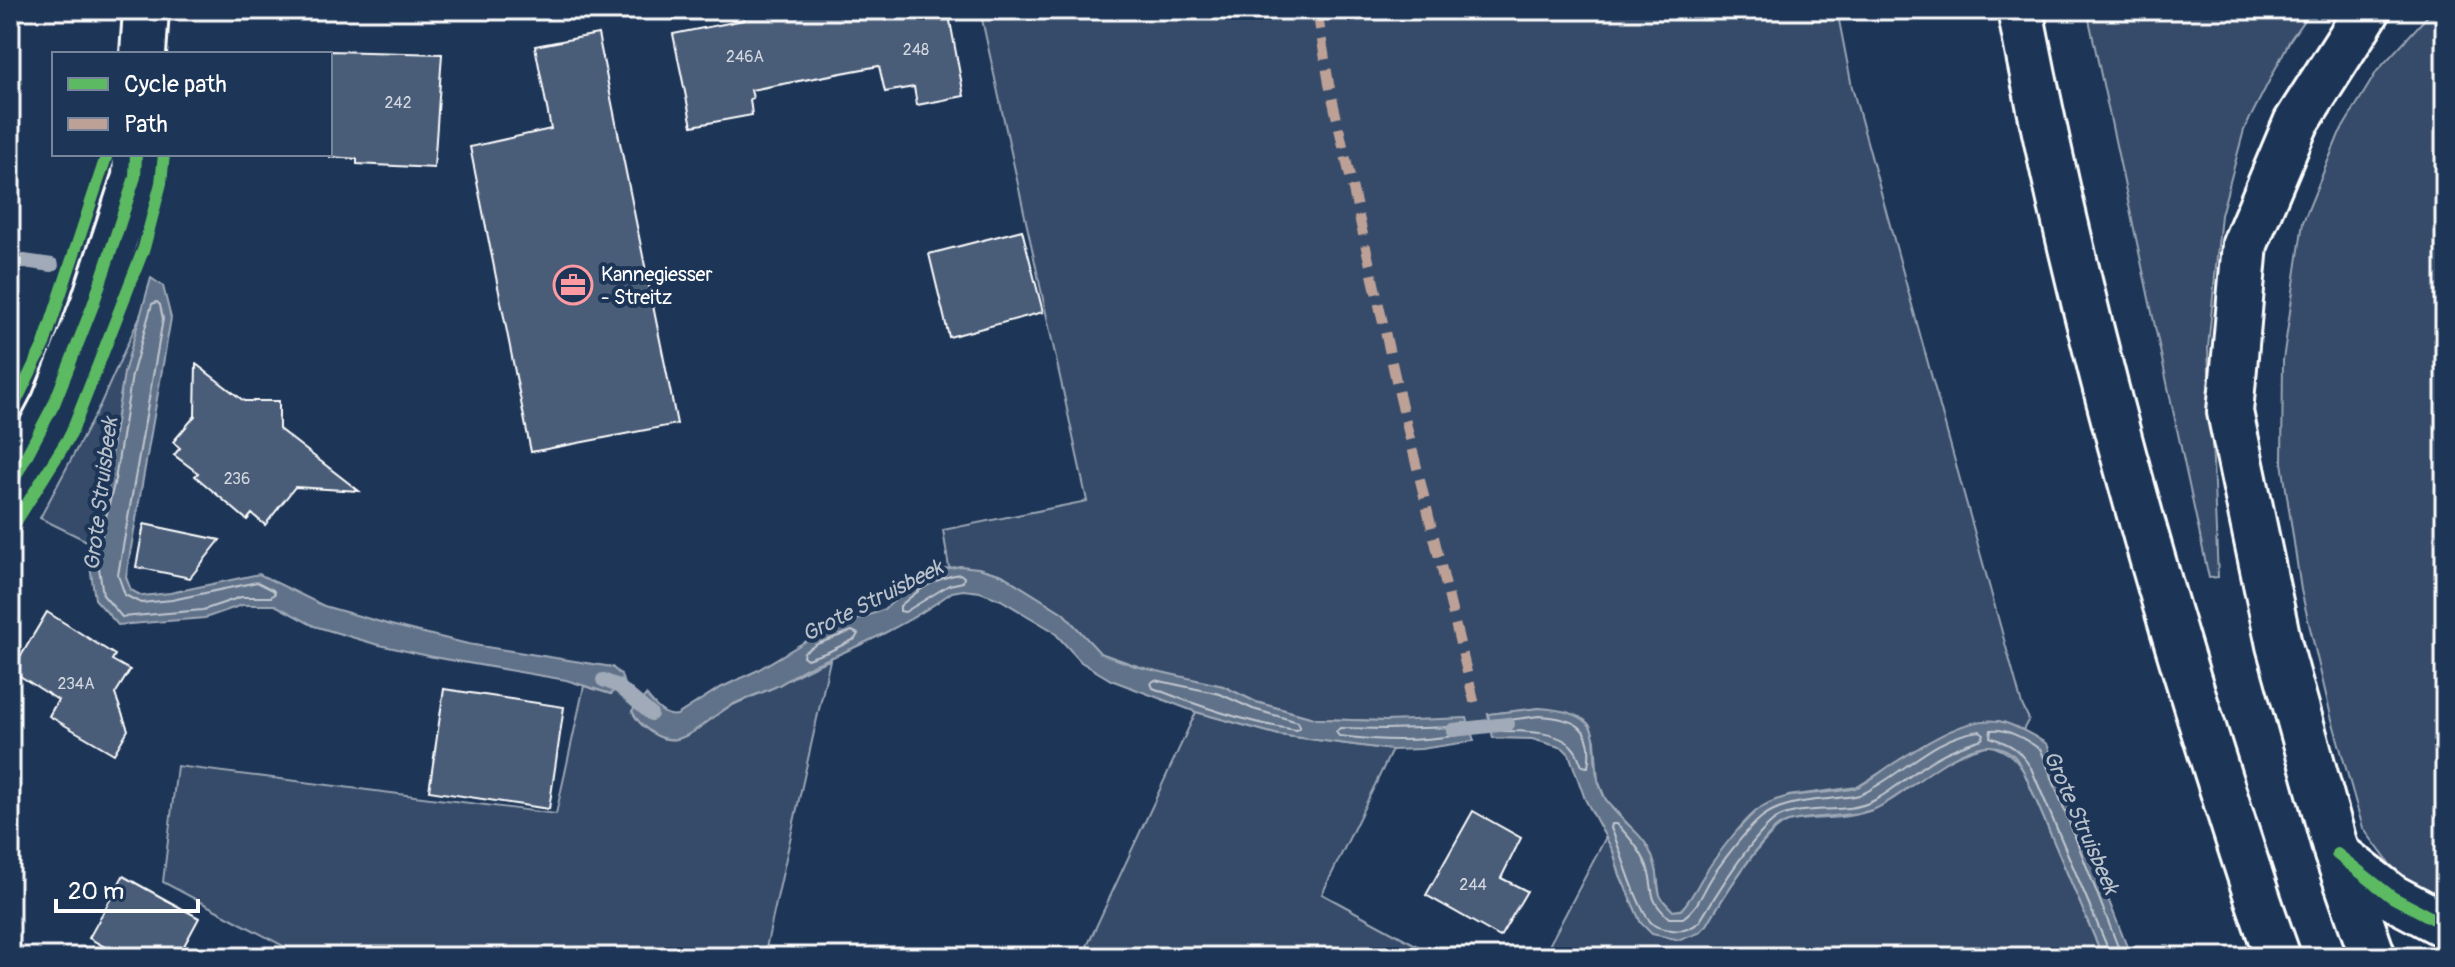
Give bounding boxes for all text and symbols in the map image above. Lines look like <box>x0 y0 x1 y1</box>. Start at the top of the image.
house number: 248 <box>903 40 929 60</box>
house number: 246A <box>726 47 764 67</box>
legend <box>52 52 332 156</box>
text: Cycle path <box>124 70 227 99</box>
house number: 242 <box>384 93 412 113</box>
text: Path <box>124 110 168 139</box>
place label: Kannegiesser - Streitz <box>601 262 713 310</box>
office icon: Kannegiesser - Streitz <box>552 264 594 306</box>
water label: Grote Struisbeek <box>78 414 125 572</box>
house number: 236 <box>224 469 250 489</box>
water label: Grote Struisbeek <box>797 553 949 648</box>
house number: 234A <box>57 674 95 694</box>
water label: Grote Struisbeek <box>2037 746 2126 900</box>
scale bar <box>56 863 198 913</box>
house number: 244 <box>1459 875 1487 895</box>
text: 20 m <box>68 877 124 906</box>

